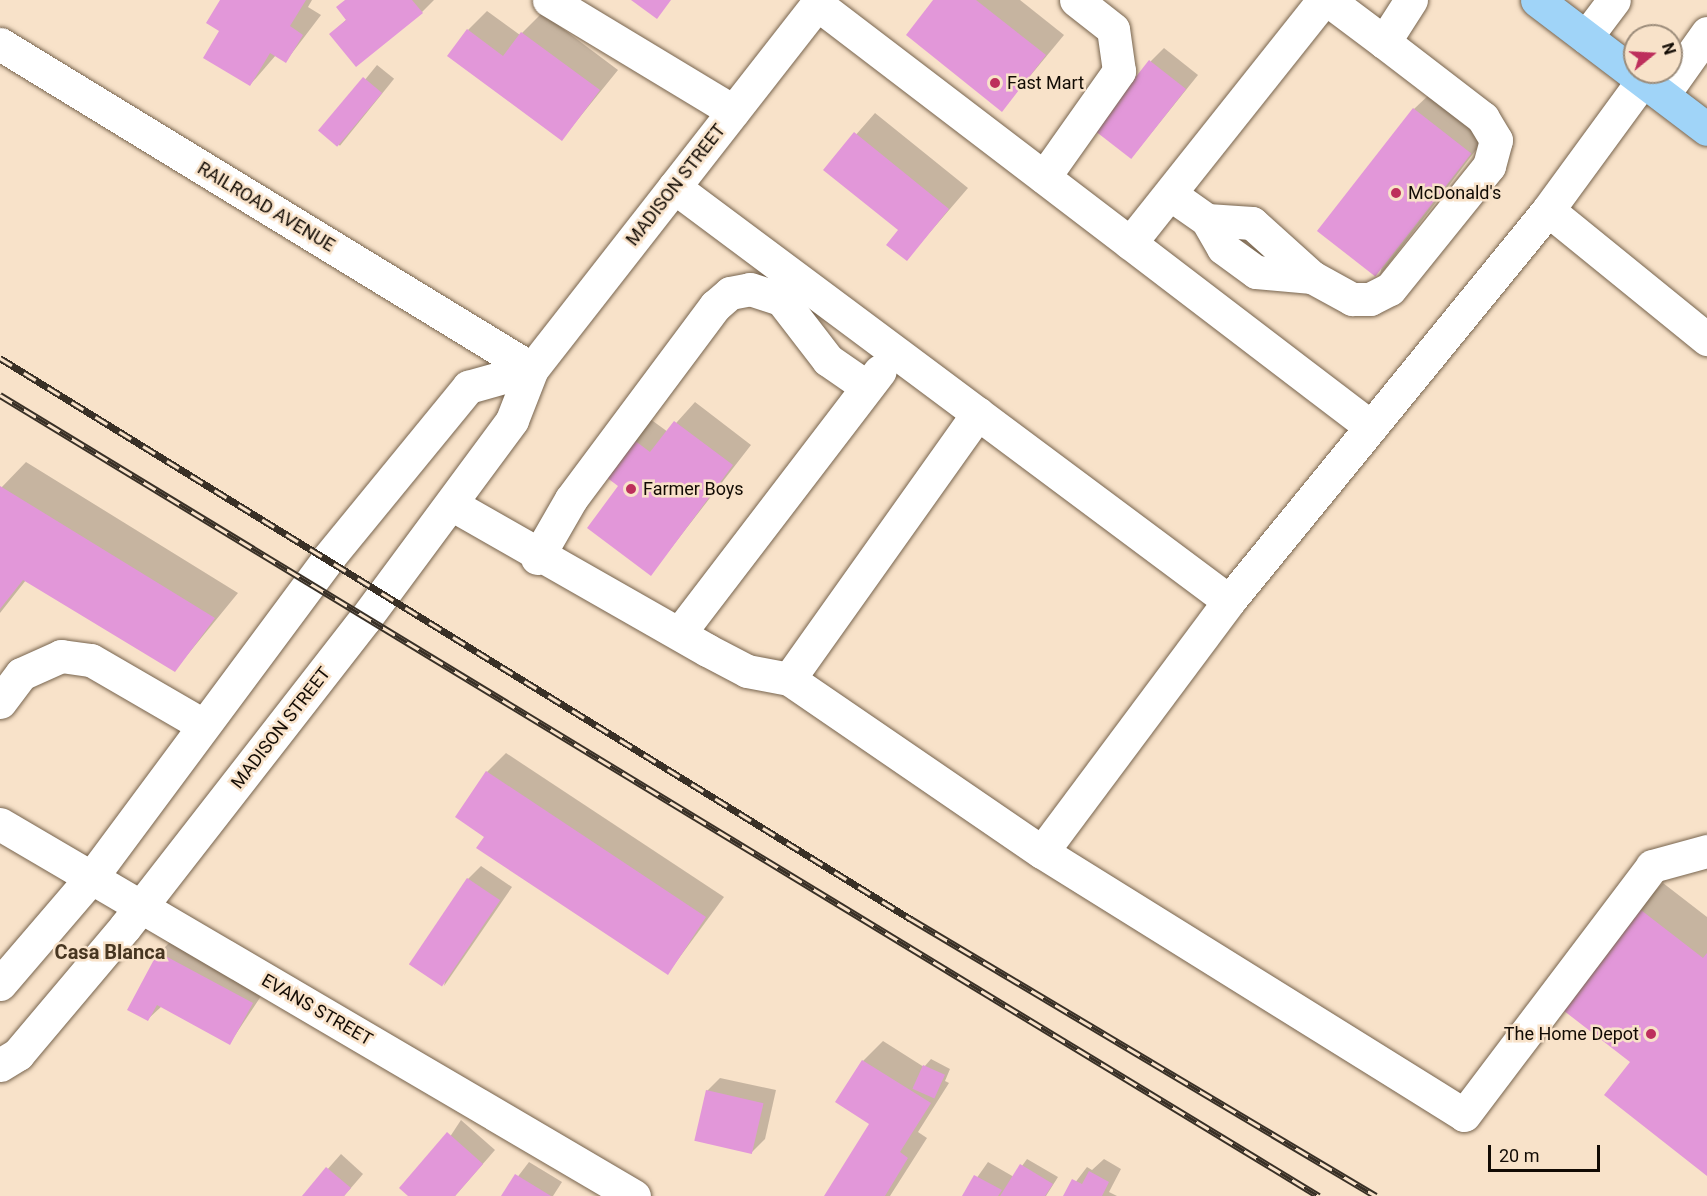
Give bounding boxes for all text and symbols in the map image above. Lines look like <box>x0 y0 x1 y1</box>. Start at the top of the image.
north arrow <box>1623 24 1683 84</box>
text: N <box>1658 41 1679 57</box>
place label: Fast Mart <box>1007 72 1084 94</box>
marker: Fast Mart <box>988 76 1002 90</box>
street label: MADISON STREET <box>622 120 730 250</box>
street label: RAILROAD AVENUE <box>194 158 338 256</box>
place label: McDonald's <box>1408 182 1501 204</box>
marker: McDonald's <box>1389 186 1403 200</box>
place label: Farmer Boys <box>643 478 744 500</box>
marker: Farmer Boys <box>624 482 638 496</box>
street label: MADISON STREET <box>227 663 335 793</box>
district label: Casa Blanca <box>55 940 165 964</box>
street label: EVANS STREET <box>258 969 376 1051</box>
place label: The Home Depot <box>1504 1023 1639 1045</box>
marker: The Home Depot <box>1644 1027 1658 1041</box>
scale bar <box>1491 1133 1604 1171</box>
text: 20 m <box>1499 1145 1539 1166</box>

